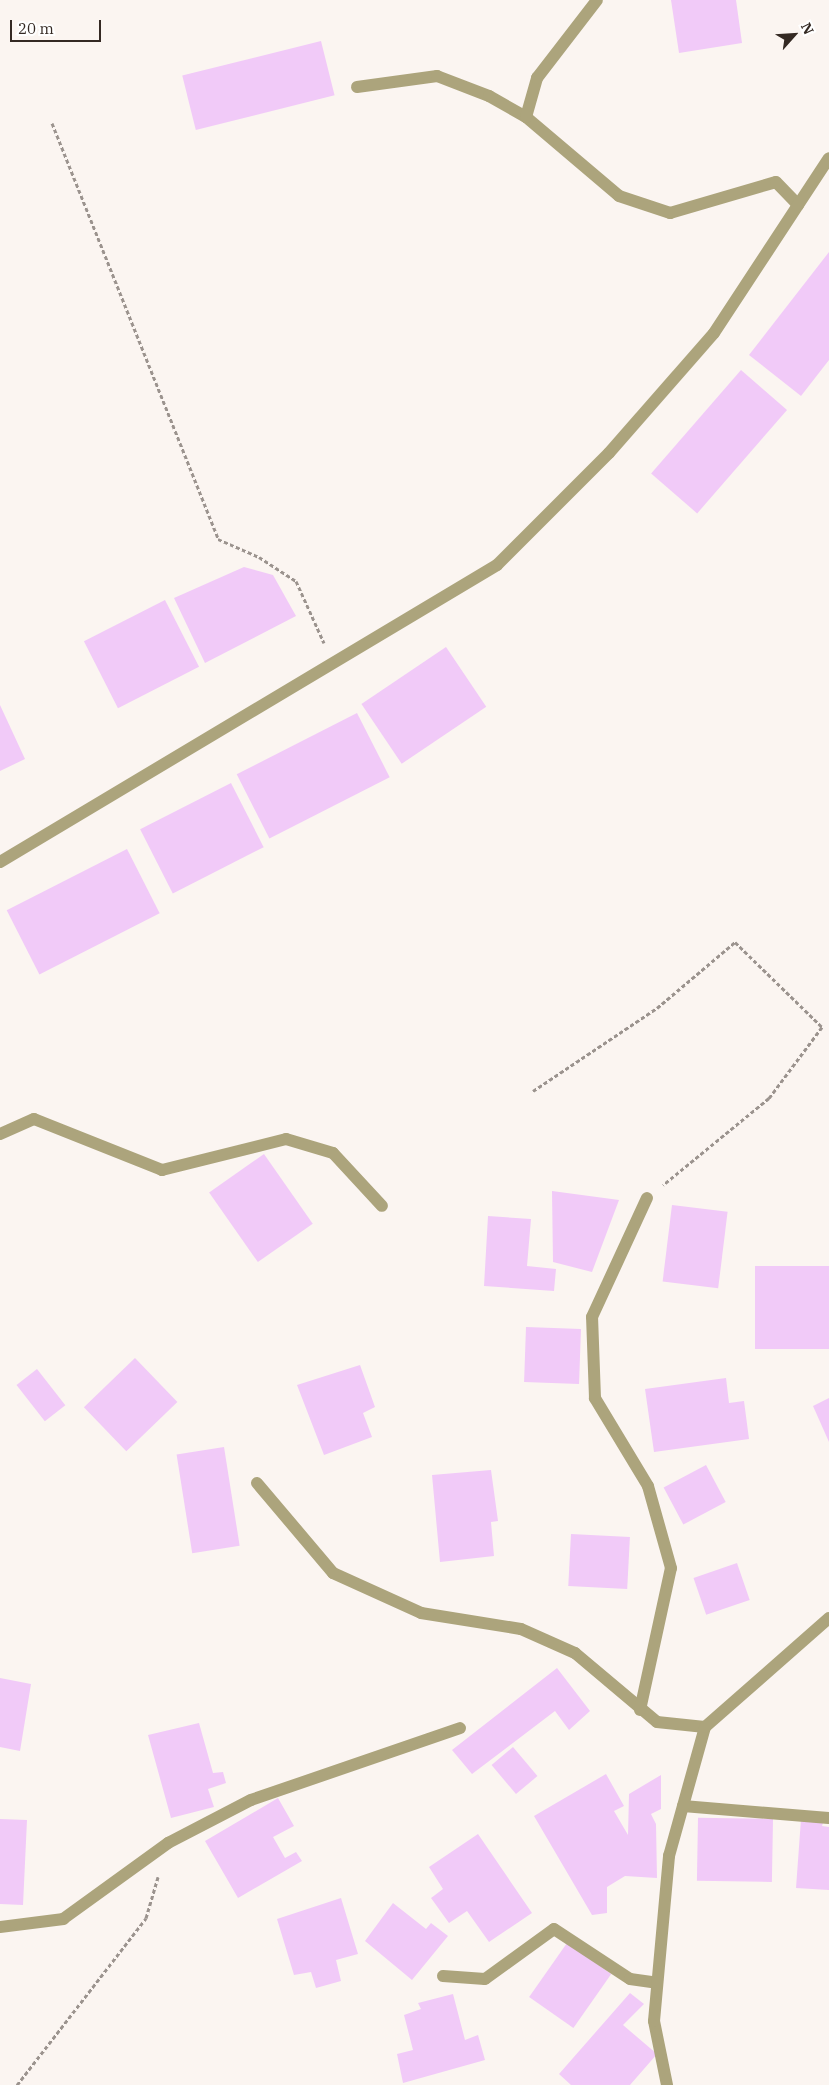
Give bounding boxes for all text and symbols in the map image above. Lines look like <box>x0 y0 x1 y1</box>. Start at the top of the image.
scale bar <box>12 10 104 42</box>
north arrow <box>769 10 819 60</box>
text: 20 m <box>18 19 54 38</box>
text: N <box>797 19 818 37</box>

